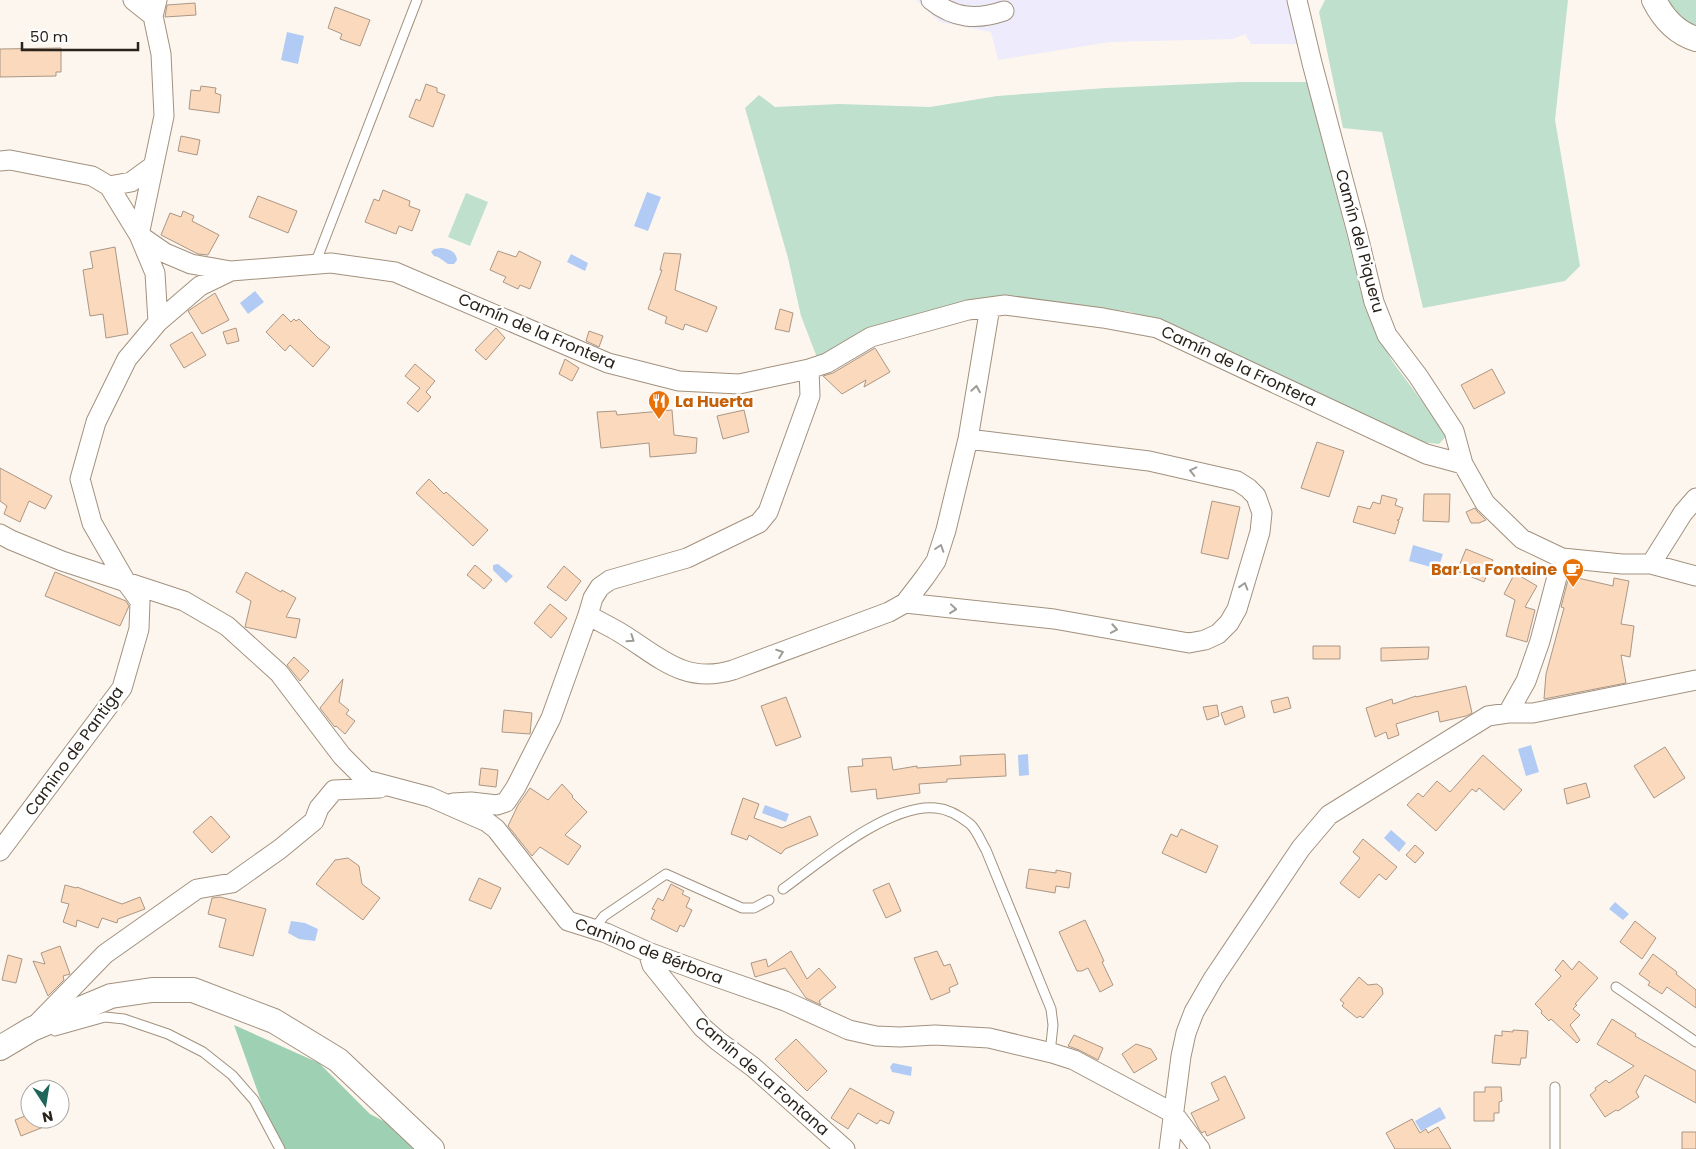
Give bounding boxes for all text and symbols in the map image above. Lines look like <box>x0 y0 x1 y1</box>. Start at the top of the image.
scale bar <box>22 20 139 52</box>
text: 50 m <box>30 26 68 47</box>
street label: Camín del Piqueru <box>1330 167 1390 315</box>
street label: Camín de la Frontera <box>455 287 619 375</box>
street label: Camín de la Frontera <box>1157 320 1321 412</box>
one-way arrow <box>971 385 981 394</box>
restaurant icon: La Huerta <box>647 389 671 420</box>
place label: La Huerta <box>675 390 753 413</box>
one-way arrow <box>1189 466 1198 477</box>
one-way arrow <box>934 544 944 552</box>
cafe icon: Bar La Fontaine <box>1561 557 1585 588</box>
place label: Bar La Fontaine <box>1431 558 1557 581</box>
one-way arrow <box>1238 582 1248 590</box>
one-way arrow <box>950 603 958 614</box>
one-way arrow <box>1110 623 1119 633</box>
one-way arrow <box>625 633 634 643</box>
one-way arrow <box>775 649 784 659</box>
street label: Camino de Pantiga <box>19 682 129 820</box>
street label: Camino de Bérbora <box>572 912 726 990</box>
street label: Camín de La Fontana <box>690 1011 834 1141</box>
north arrow <box>20 1079 70 1129</box>
text: N <box>40 1106 55 1128</box>

